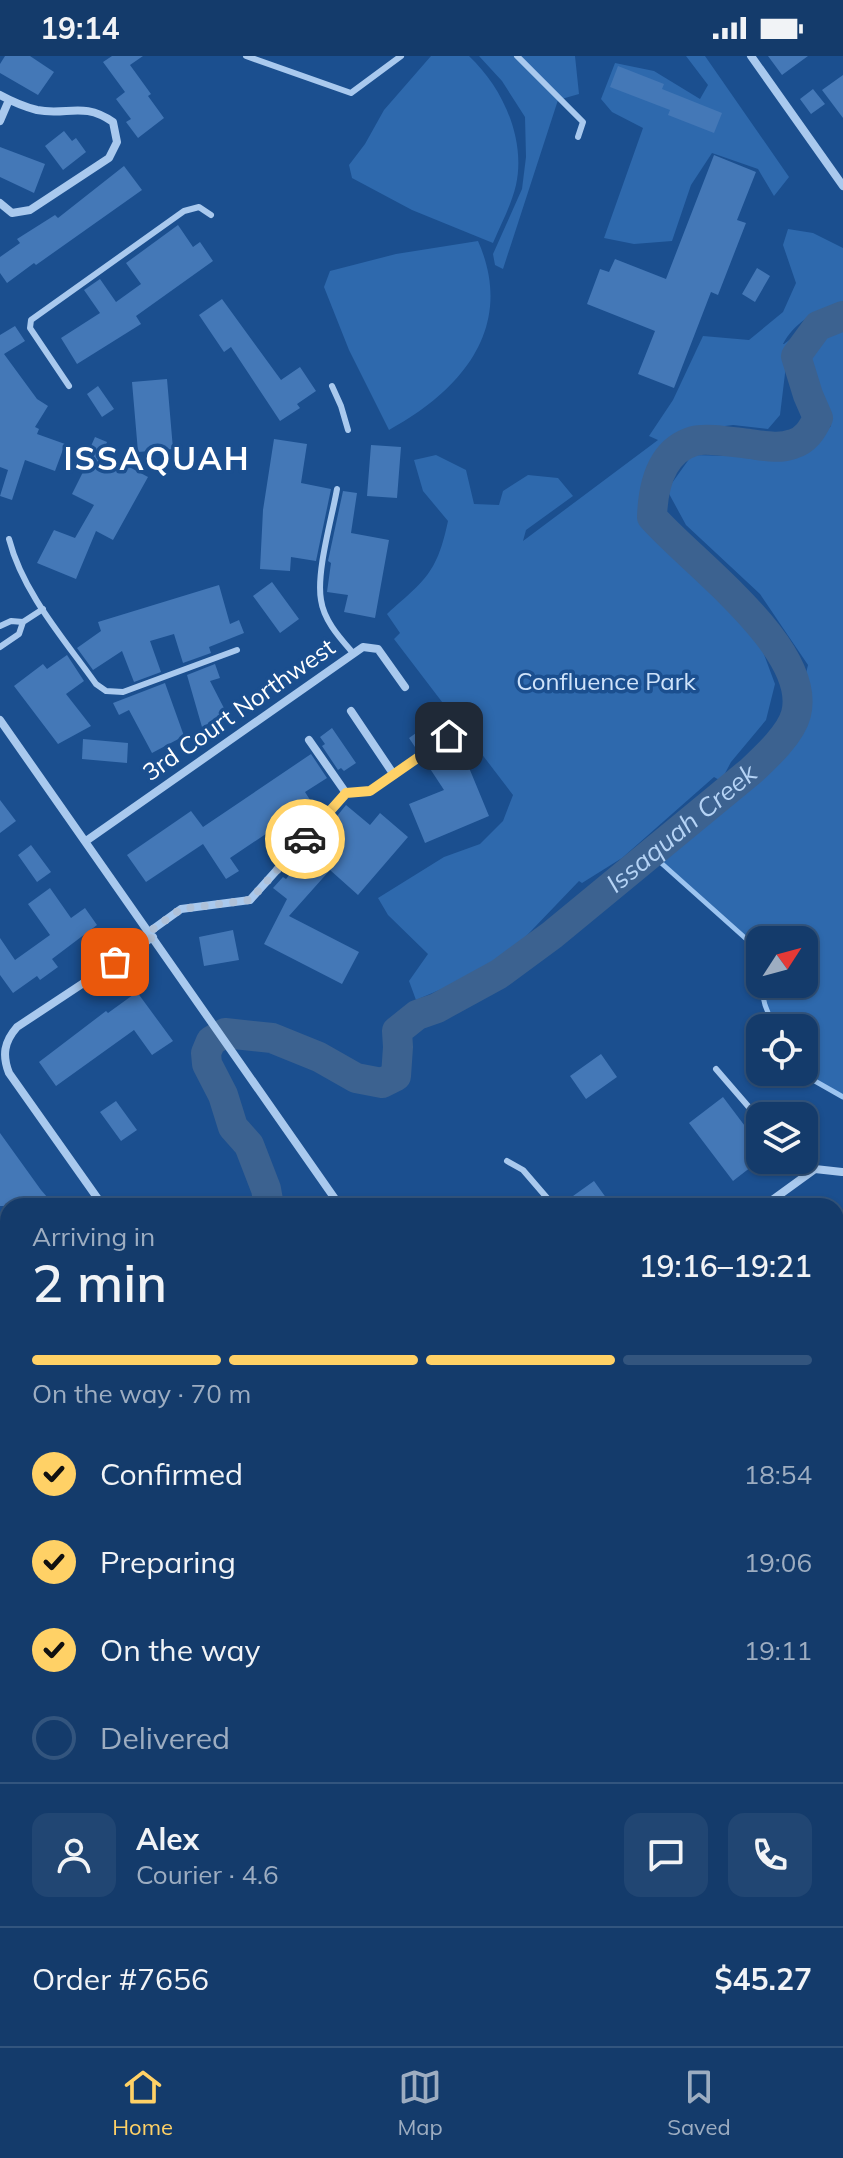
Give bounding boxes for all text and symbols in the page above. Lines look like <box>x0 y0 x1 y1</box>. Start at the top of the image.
text: 19:14 <box>40 9 119 47</box>
district label: ISSAQUAH <box>63 438 251 478</box>
street label: 3rd Court Northwest <box>136 632 340 787</box>
park label: Confluence Park <box>516 666 696 696</box>
pin <box>415 702 483 770</box>
icon: home <box>427 714 471 758</box>
water label: Issaquah Creek <box>599 756 764 899</box>
courier <box>265 799 345 879</box>
icon: car <box>283 817 327 861</box>
north arrow <box>746 926 818 998</box>
map controls <box>746 926 818 1174</box>
pin <box>81 928 149 996</box>
icon: bag <box>93 940 137 984</box>
button: locate <box>746 1014 818 1086</box>
button: layers <box>746 1102 818 1174</box>
text: Arriving in <box>32 1220 155 1253</box>
text: 19:16–19:21 <box>639 1247 812 1285</box>
text: 2 min <box>32 1250 167 1315</box>
text: On the way · 70 m <box>32 1377 251 1410</box>
icon: check <box>32 1452 76 1496</box>
text: Confirmed <box>100 1455 243 1493</box>
text: 18:54 <box>744 1458 812 1491</box>
icon: check <box>32 1540 76 1584</box>
text: Preparing <box>100 1543 236 1581</box>
text: 19:06 <box>744 1546 812 1579</box>
icon: check <box>32 1628 76 1672</box>
text: On the way <box>100 1631 260 1669</box>
text: 19:11 <box>744 1634 812 1667</box>
text: Delivered <box>100 1719 230 1757</box>
button: person <box>32 1813 116 1897</box>
button: chat <box>624 1813 708 1897</box>
button: phone <box>728 1813 812 1897</box>
text: Alex <box>136 1820 199 1858</box>
text: Courier · 4.6 <box>136 1858 279 1891</box>
text: Order #7656 <box>32 1960 209 1998</box>
text: $45.27 <box>715 1960 812 1998</box>
tab: Home <box>112 2065 173 2141</box>
tab: Map <box>397 2065 443 2141</box>
tab: Saved <box>667 2065 731 2141</box>

